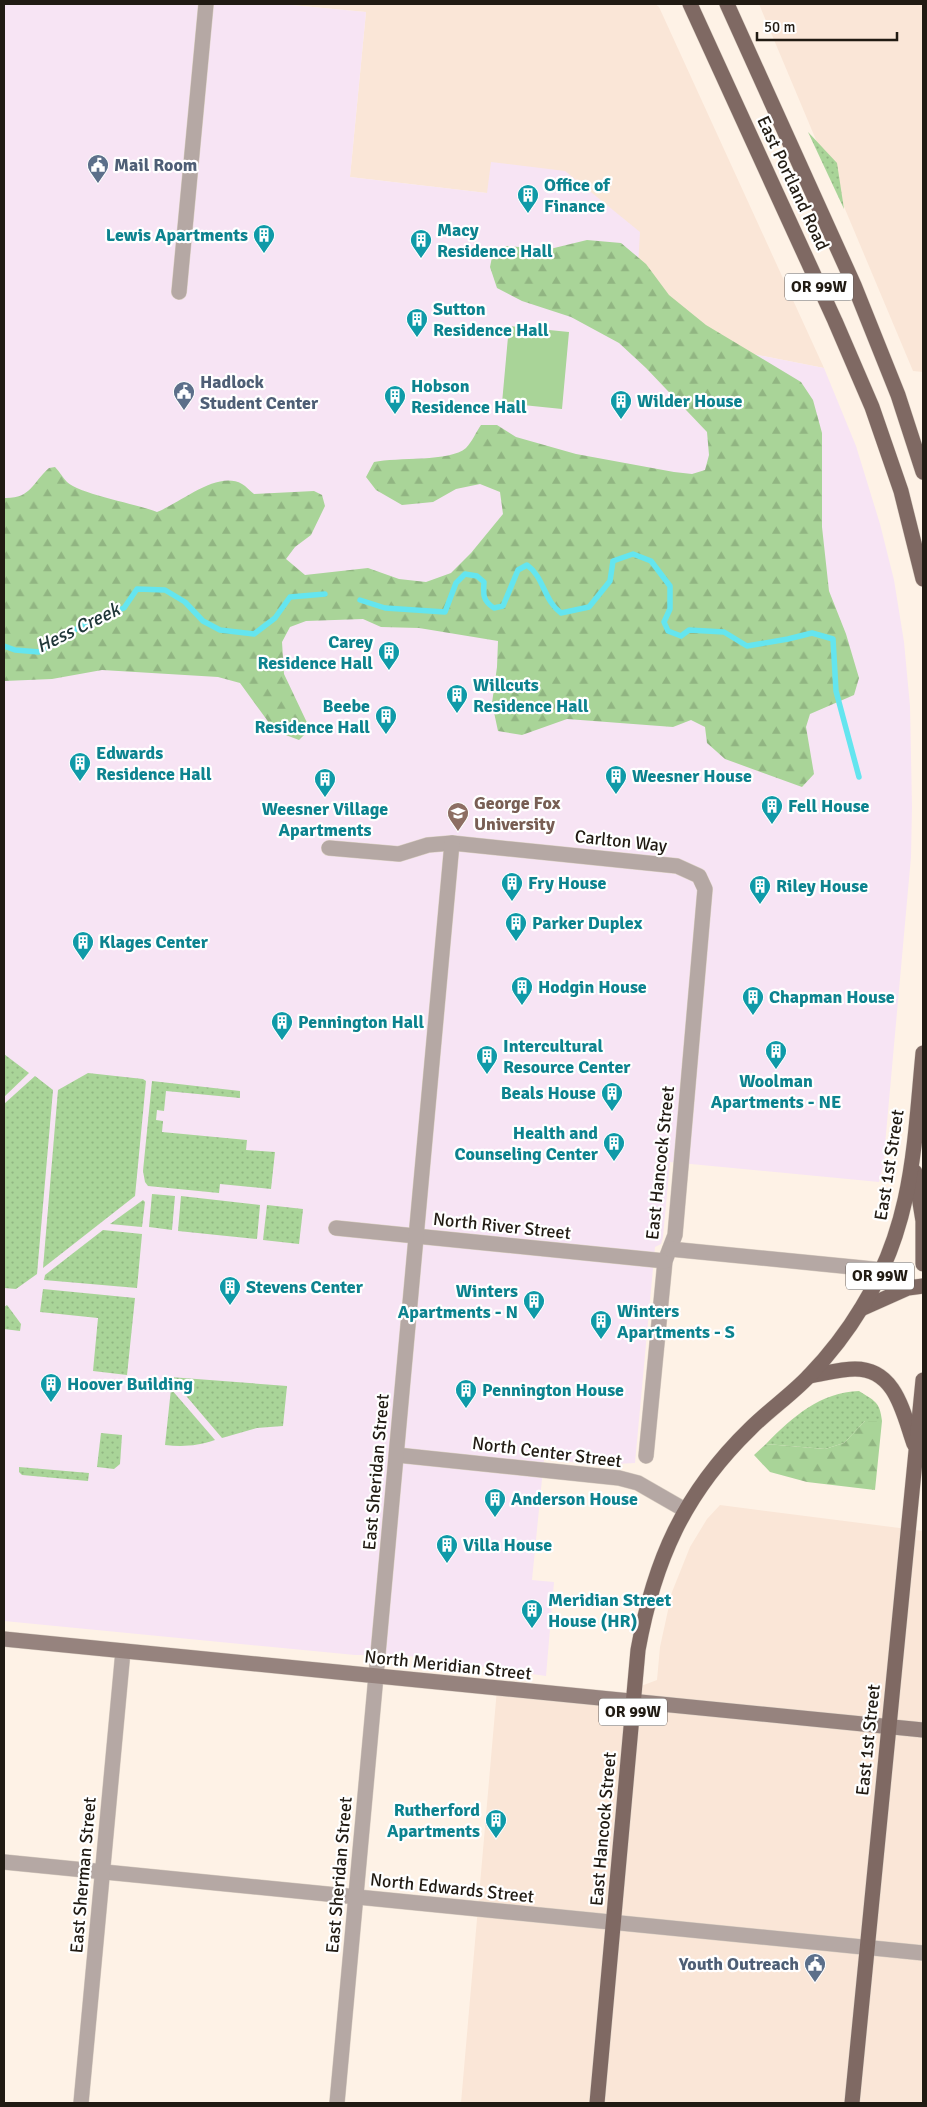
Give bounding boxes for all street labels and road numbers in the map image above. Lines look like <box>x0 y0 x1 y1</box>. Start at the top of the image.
street label: East Portland Road <box>752 112 834 254</box>
road number: OR 99W <box>785 274 853 300</box>
street label: Carlton Way <box>574 825 669 857</box>
street label: East Hancock Street <box>641 1085 679 1241</box>
street label: East 1st Street <box>869 1108 909 1222</box>
street label: North River Street <box>432 1208 572 1244</box>
road number: OR 99W <box>846 1262 914 1290</box>
street label: East Sheridan Street <box>358 1393 394 1551</box>
street label: North Center Street <box>471 1432 623 1472</box>
street label: North Meridian Street <box>363 1645 533 1685</box>
street label: East 1st Street <box>851 1683 885 1797</box>
road number: OR 99W <box>599 1698 667 1725</box>
street label: East Hancock Street <box>585 1751 621 1907</box>
street label: East Sherman Street <box>65 1796 101 1954</box>
street label: East Sheridan Street <box>321 1796 357 1954</box>
street label: North Edwards Street <box>369 1868 535 1908</box>

